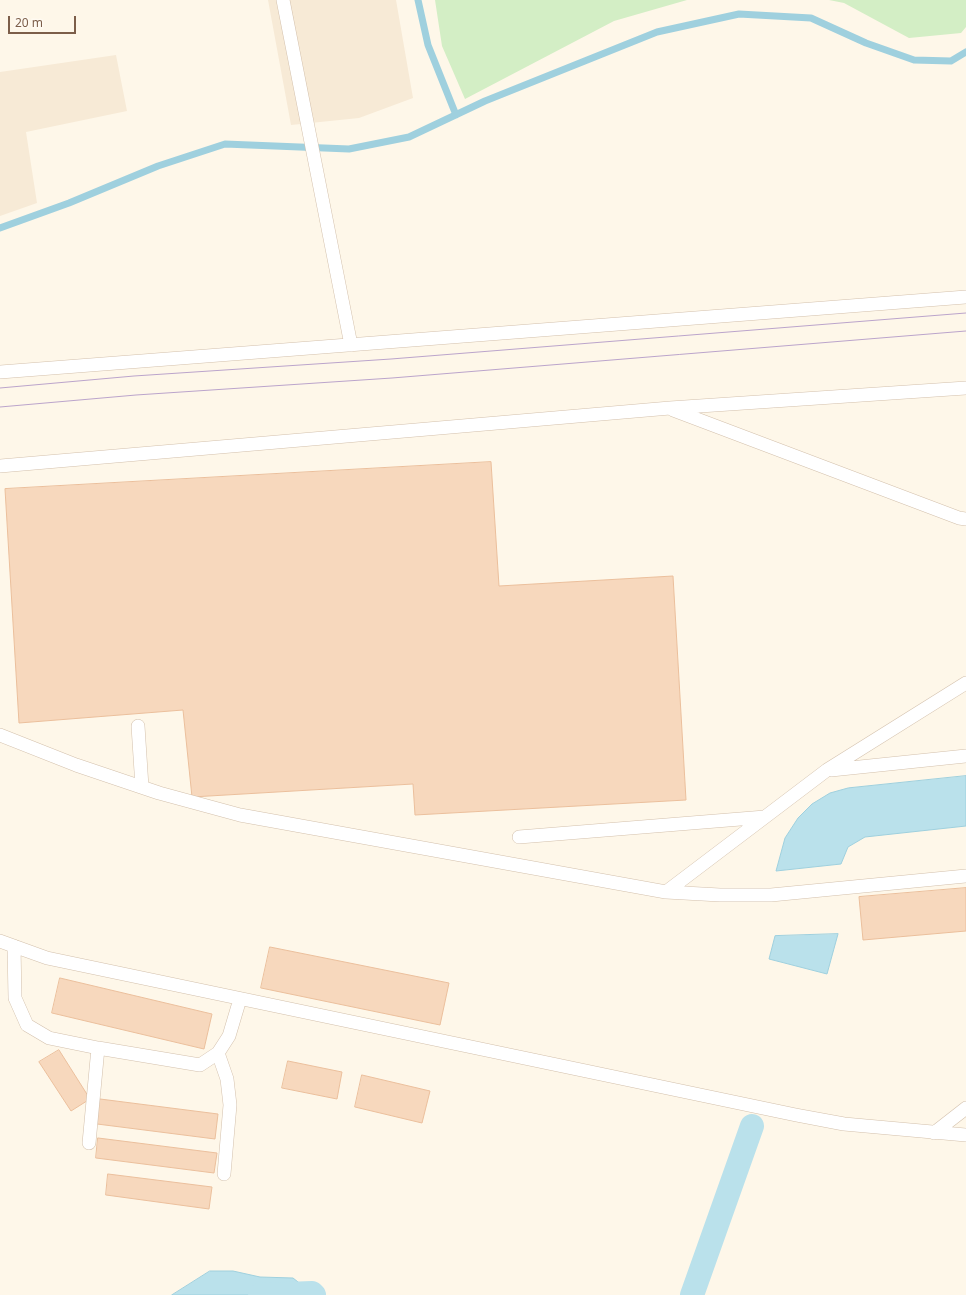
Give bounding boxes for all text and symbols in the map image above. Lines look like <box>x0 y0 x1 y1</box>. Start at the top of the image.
scale bar <box>10 8 78 34</box>
text: 20 m <box>15 14 43 31</box>

